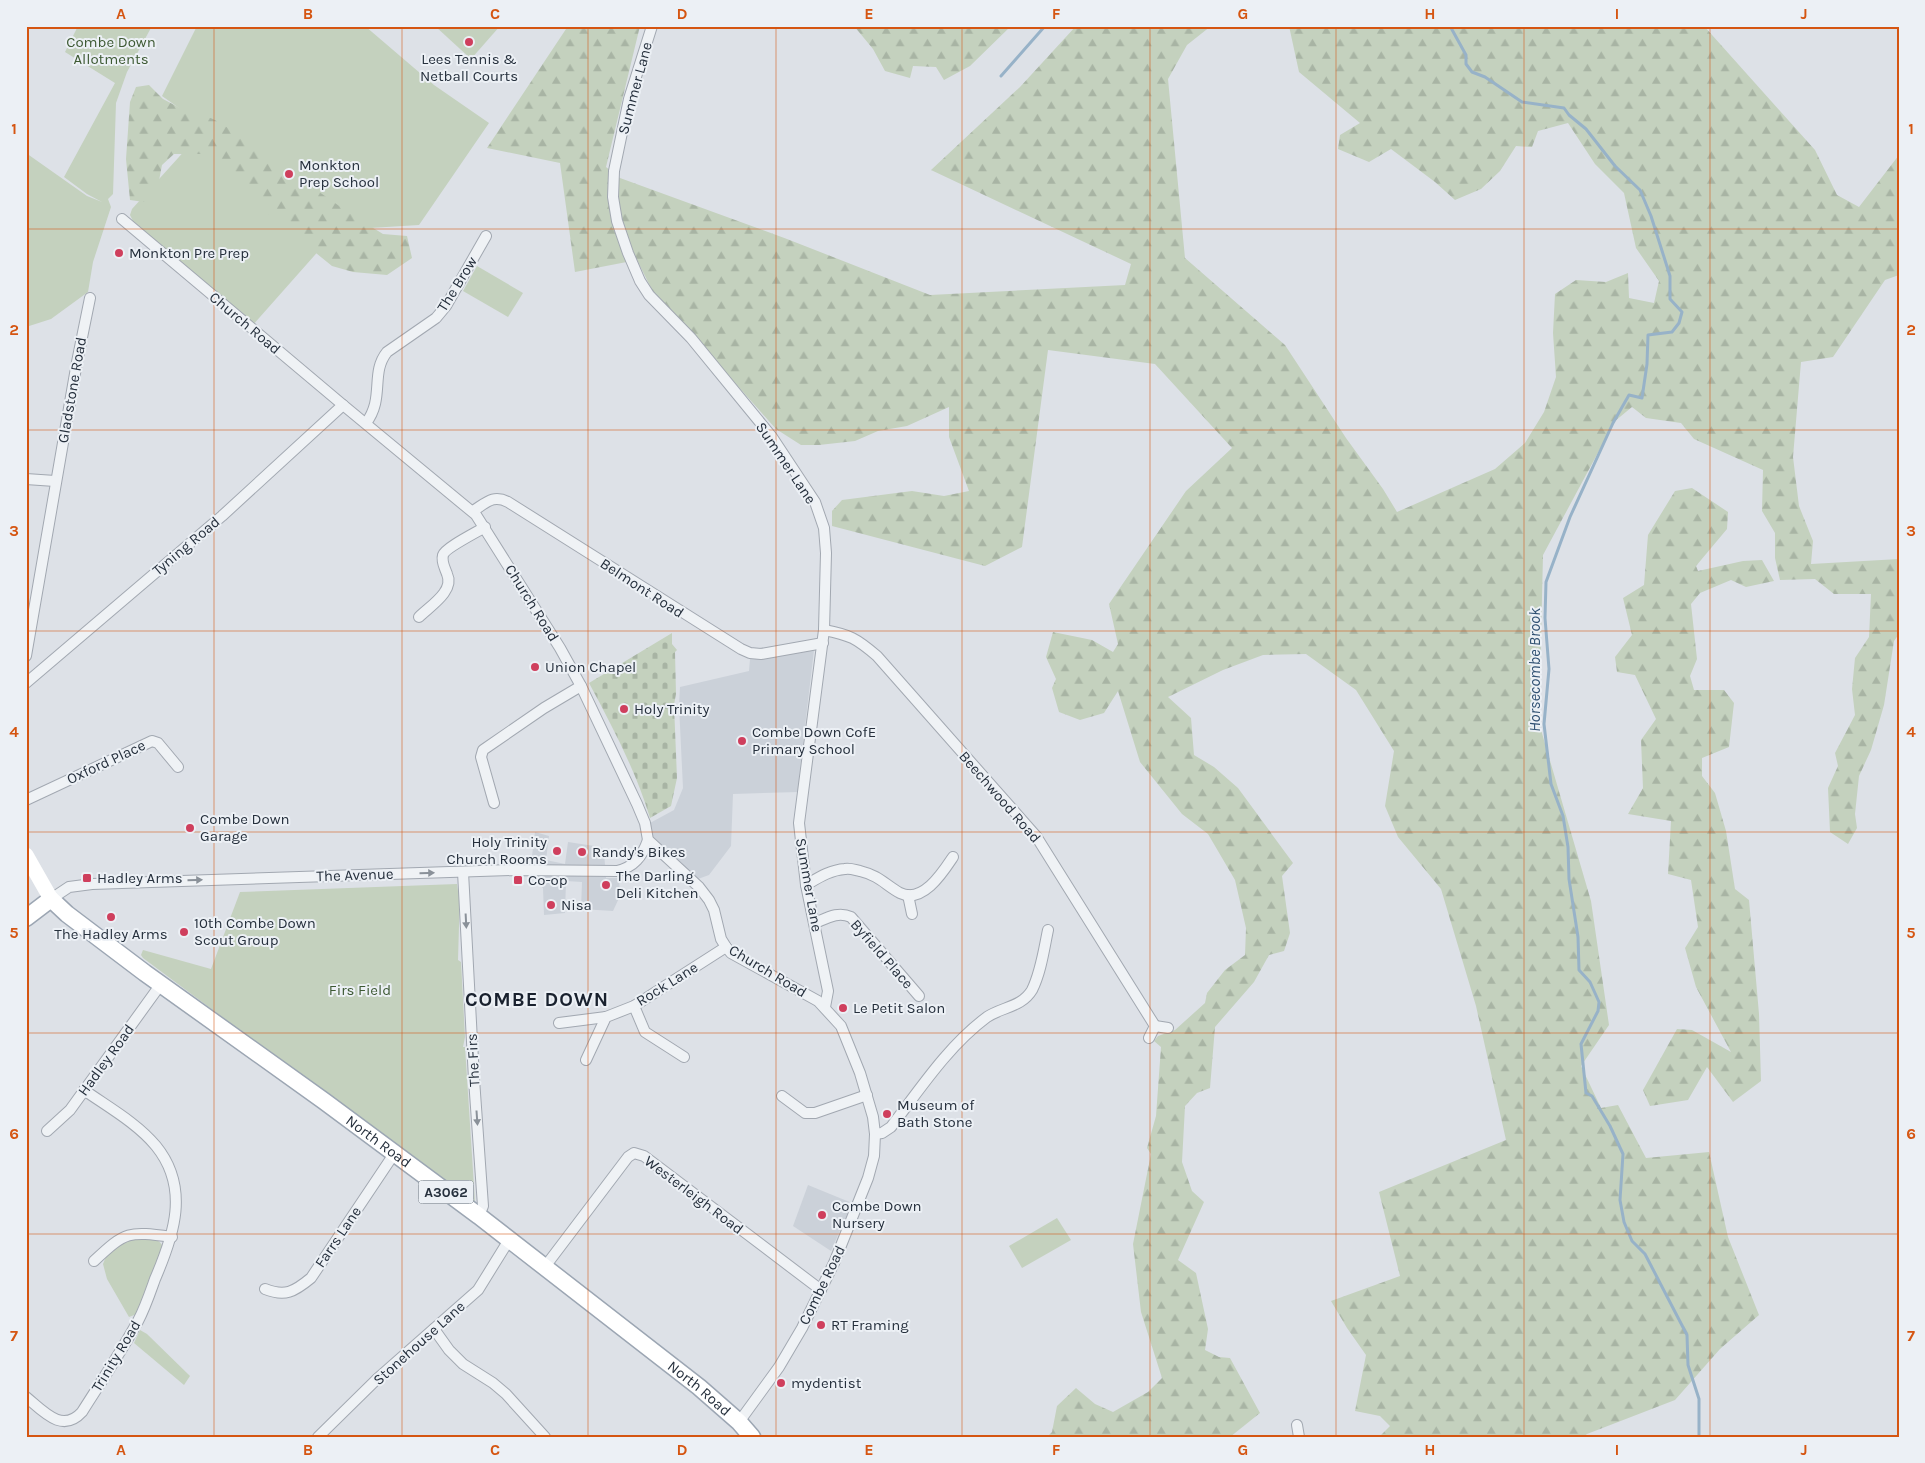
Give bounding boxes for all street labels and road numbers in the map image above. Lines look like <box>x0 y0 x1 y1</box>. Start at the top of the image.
street label: Summer Lane <box>614 40 656 136</box>
street label: The Brow <box>433 253 481 315</box>
street label: Church Road <box>206 288 284 358</box>
street label: Gladstone Road <box>54 335 90 445</box>
street label: Summer Lane <box>752 419 820 507</box>
street label: Tyning Road <box>149 513 223 579</box>
street label: Belmont Road <box>597 554 687 622</box>
street label: Church Road <box>501 561 563 645</box>
street label: Oxford Place <box>64 736 148 788</box>
street label: Beechwood Road <box>955 747 1045 847</box>
street label: Summer Lane <box>792 837 826 933</box>
street label: The Avenue <box>316 865 394 885</box>
street label: Byfield Place <box>847 915 917 993</box>
street label: Church Road <box>726 941 810 1001</box>
street label: Rock Lane <box>633 958 701 1010</box>
street label: Hadley Road <box>74 1021 138 1099</box>
street label: The Firs <box>463 1033 483 1087</box>
street label: North Road <box>342 1111 415 1171</box>
street label: Westerleigh Road <box>641 1152 747 1238</box>
road number: A3062 <box>418 1180 474 1204</box>
street label: Farrs Lane <box>311 1203 365 1271</box>
street label: Combe Road <box>795 1242 849 1328</box>
street label: Stonehouse Lane <box>369 1297 469 1389</box>
street label: Trinity Road <box>88 1317 144 1395</box>
street label: North Road <box>664 1357 735 1420</box>

